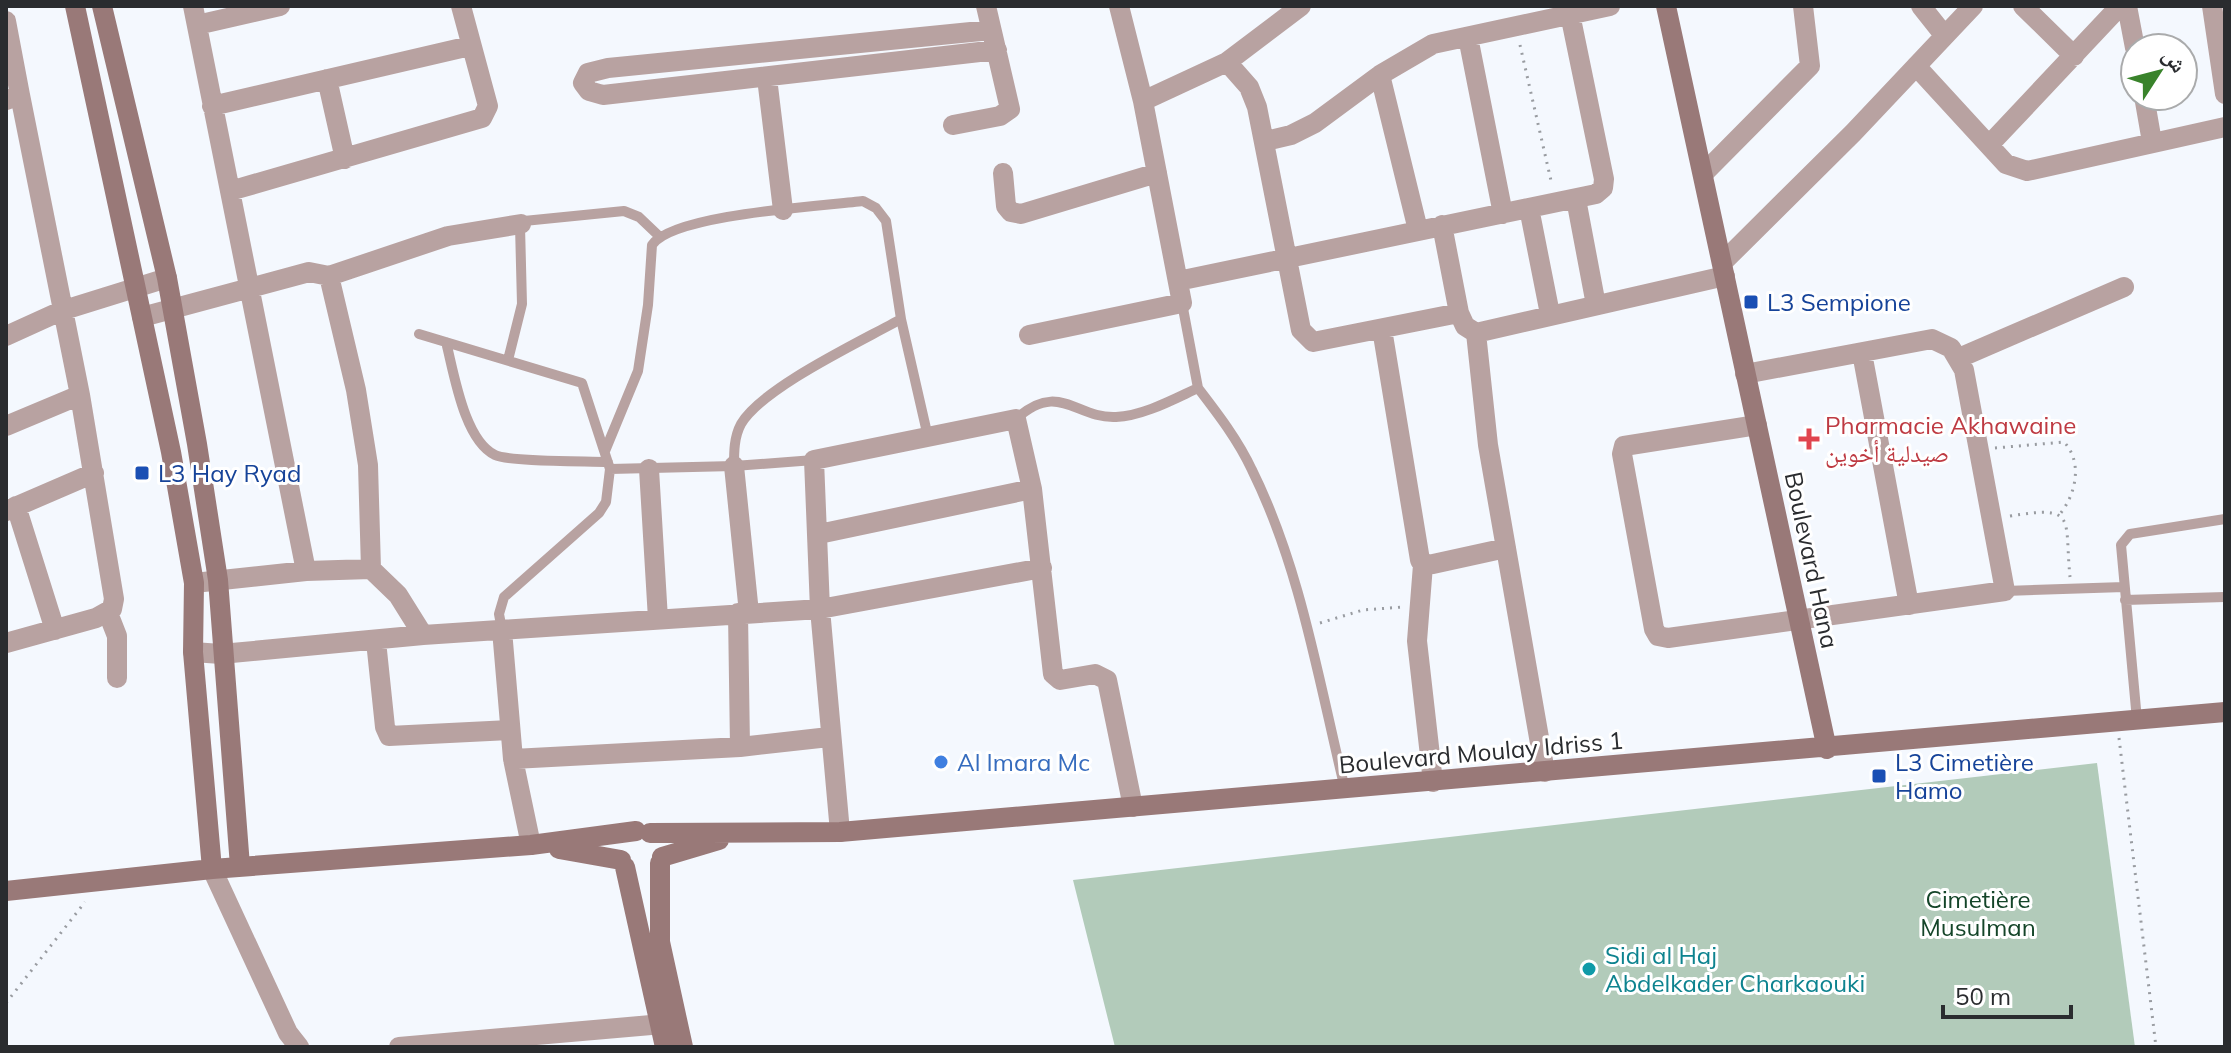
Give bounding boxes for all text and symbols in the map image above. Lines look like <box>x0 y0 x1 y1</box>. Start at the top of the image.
north arrow <box>2119 32 2199 112</box>
text: ش <box>2157 43 2193 78</box>
place label: L3 Sempione <box>1767 287 1911 317</box>
marker: L3 Sempione <box>1742 293 1760 311</box>
place label: Pharmacie Akhawaine صيدلية أخوين <box>1825 410 2076 468</box>
marker: Pharmacie Akhawaine صيدلية أخوين <box>1800 430 1818 448</box>
place label: L3 Hay Ryad <box>158 458 301 488</box>
marker: L3 Hay Ryad <box>133 464 151 482</box>
street label: Boulevard Hana <box>1779 469 1845 651</box>
street label: Boulevard Moulay Idriss 1 <box>1338 725 1624 779</box>
place label: Al Imara Mc <box>957 747 1090 777</box>
place label: L3 Cimetière Hamo <box>1895 747 2034 805</box>
marker: Al Imara Mc <box>932 753 950 771</box>
marker: L3 Cimetière Hamo <box>1870 767 1888 785</box>
park label: Cimetière Musulman <box>1920 884 2036 942</box>
place label: Sidi al Haj Abdelkader Charkaouki <box>1605 940 1865 998</box>
marker: Sidi al Haj Abdelkader Charkaouki <box>1580 960 1598 978</box>
scale bar <box>1943 969 2071 1019</box>
text: 50 m <box>1955 981 2011 1011</box>

